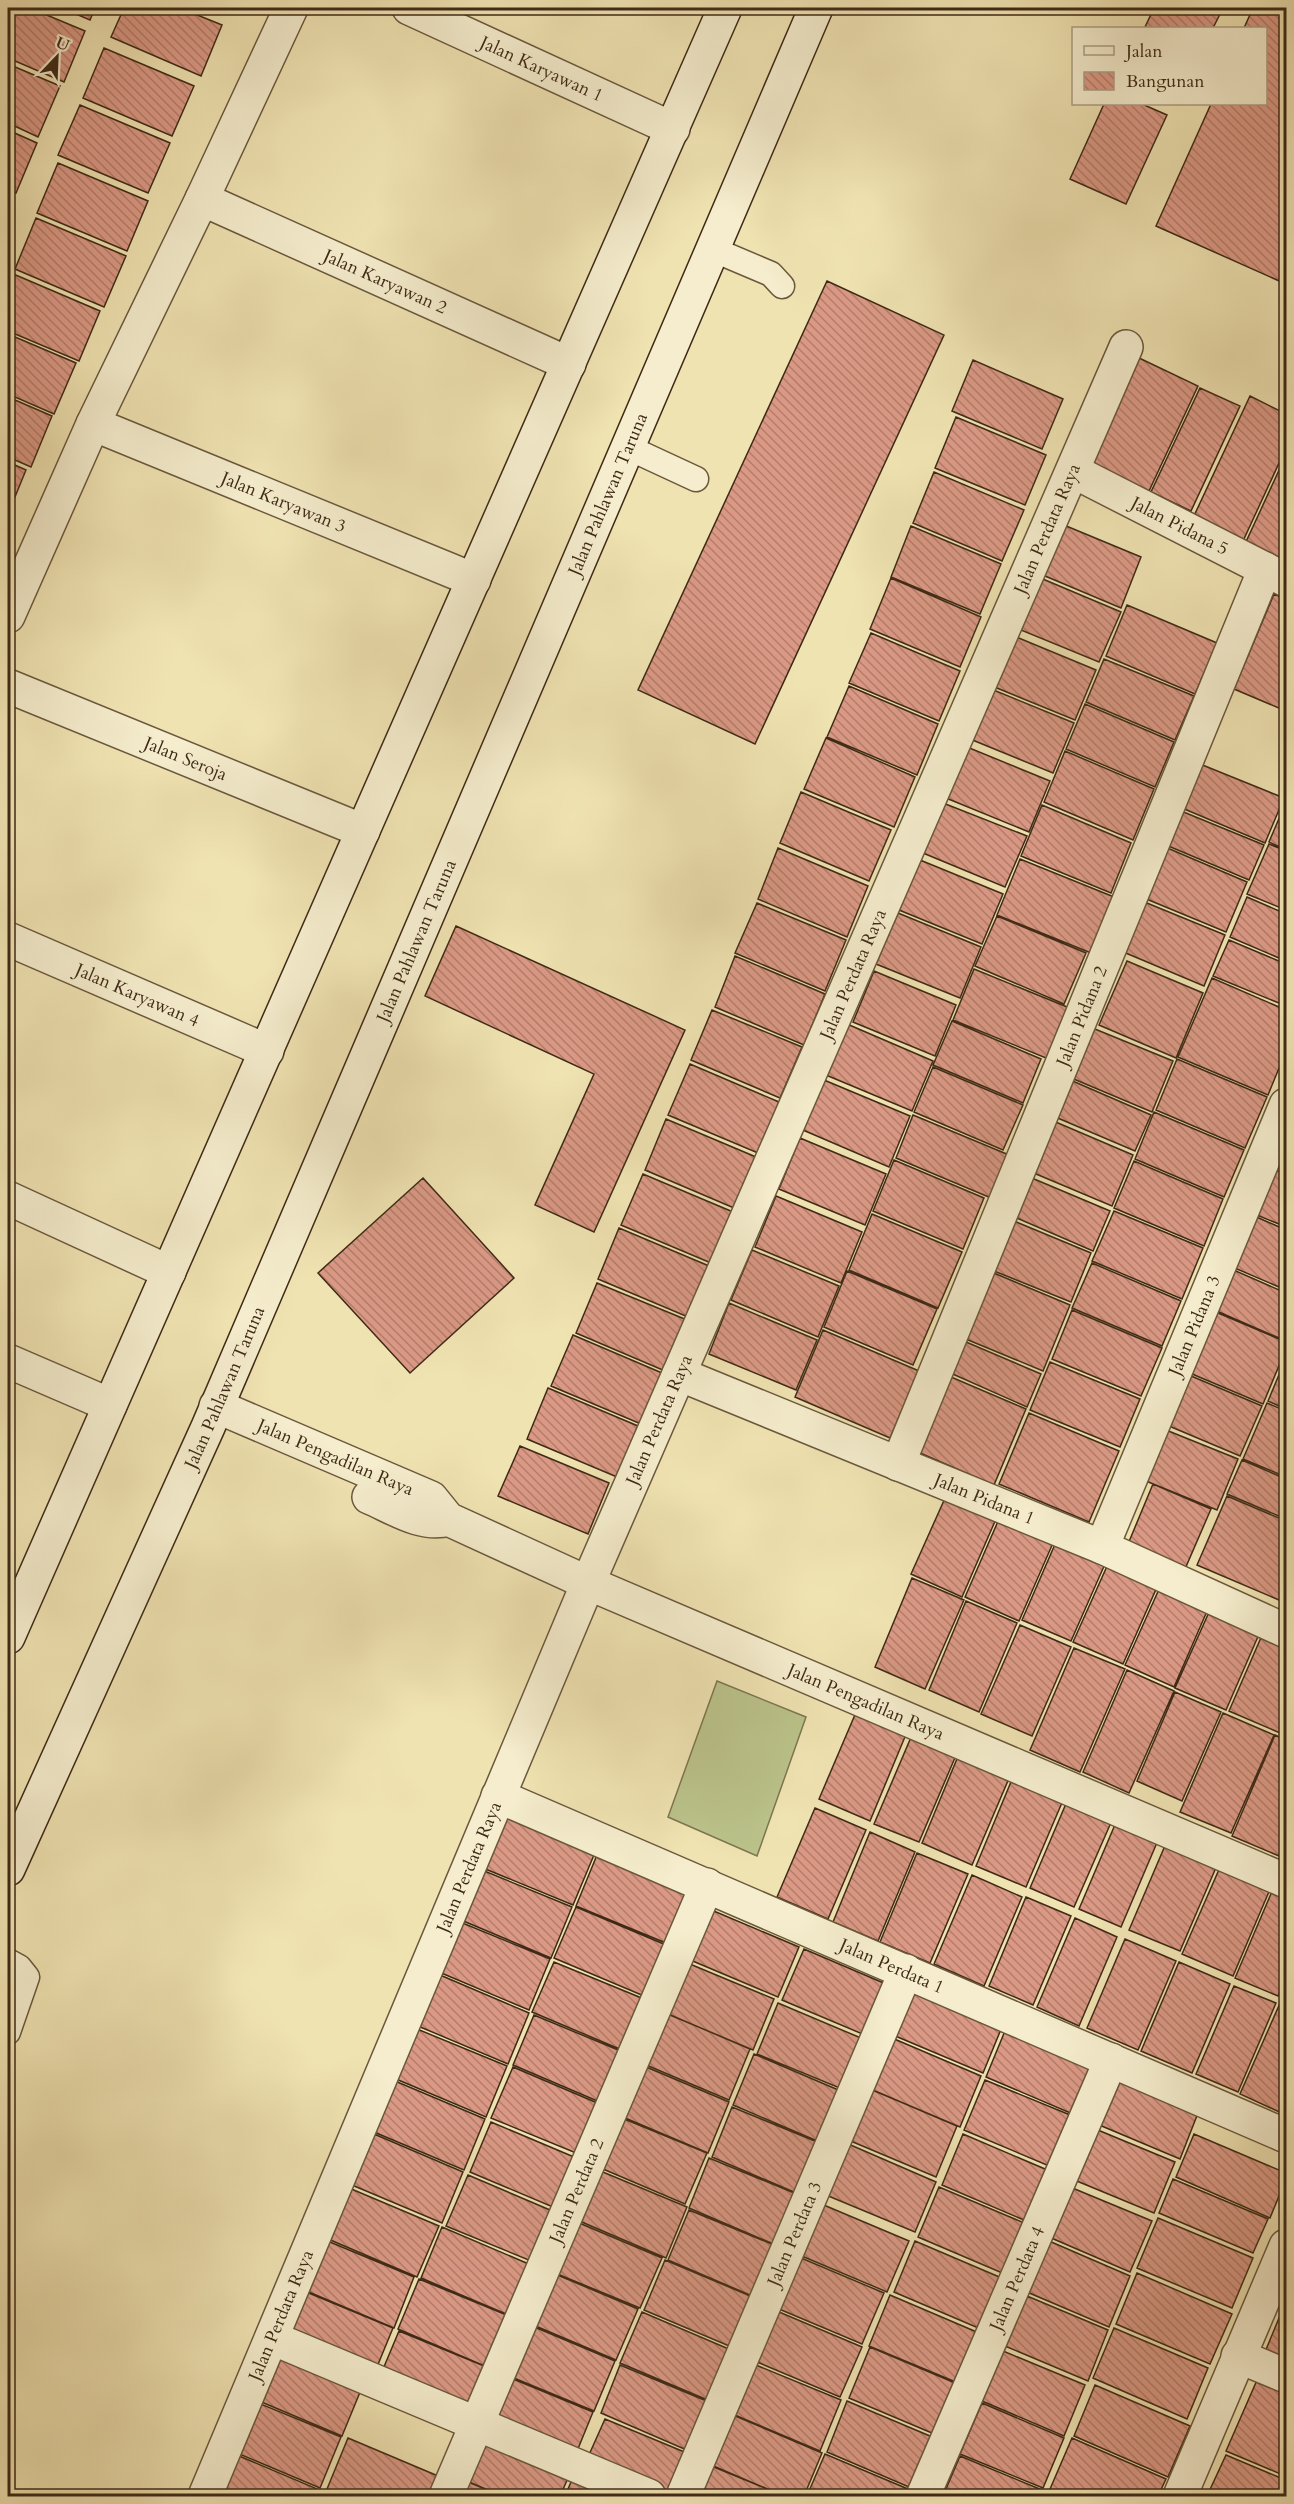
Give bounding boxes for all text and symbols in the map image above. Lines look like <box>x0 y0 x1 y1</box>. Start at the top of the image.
north arrow <box>27 27 87 87</box>
legend <box>1072 27 1267 105</box>
street label: Jalan Karyawan 1 <box>473 29 607 108</box>
text: U <box>52 31 73 57</box>
text: Jalan <box>1123 39 1163 64</box>
text: Bangunan <box>1126 69 1205 94</box>
street label: Jalan Karyawan 2 <box>317 242 451 321</box>
street label: Jalan Pahlawan Taruna <box>561 409 654 582</box>
street label: Jalan Perdata Raya <box>1007 459 1087 601</box>
street label: Jalan Karyawan 3 <box>214 465 350 539</box>
street label: Jalan Pidana 5 <box>1124 489 1233 562</box>
street label: Jalan Seroja <box>137 730 231 787</box>
street label: Jalan Pahlawan Taruna <box>370 856 463 1029</box>
street label: Jalan Perdata Raya <box>813 905 893 1046</box>
street label: Jalan Karyawan 4 <box>69 956 203 1033</box>
street label: Jalan Pidana 2 <box>1049 962 1114 1073</box>
street label: Jalan Pidana 3 <box>1162 1272 1227 1382</box>
street label: Jalan Pahlawan Taruna <box>177 1302 271 1476</box>
street label: Jalan Perdata Raya <box>619 1351 699 1492</box>
street label: Jalan Pengadilan Raya <box>250 1412 418 1502</box>
street label: Jalan Pidana 1 <box>927 1467 1038 1531</box>
street label: Jalan Pengadilan Raya <box>781 1656 948 1747</box>
street label: Jalan Perdata Raya <box>430 1798 508 1939</box>
street label: Jalan Perdata 1 <box>833 1932 948 2000</box>
street label: Jalan Perdata 2 <box>542 2135 610 2250</box>
street label: Jalan Perdata 3 <box>760 2178 828 2293</box>
street label: Jalan Perdata 4 <box>983 2222 1051 2338</box>
street label: Jalan Perdata Raya <box>242 2246 320 2388</box>

